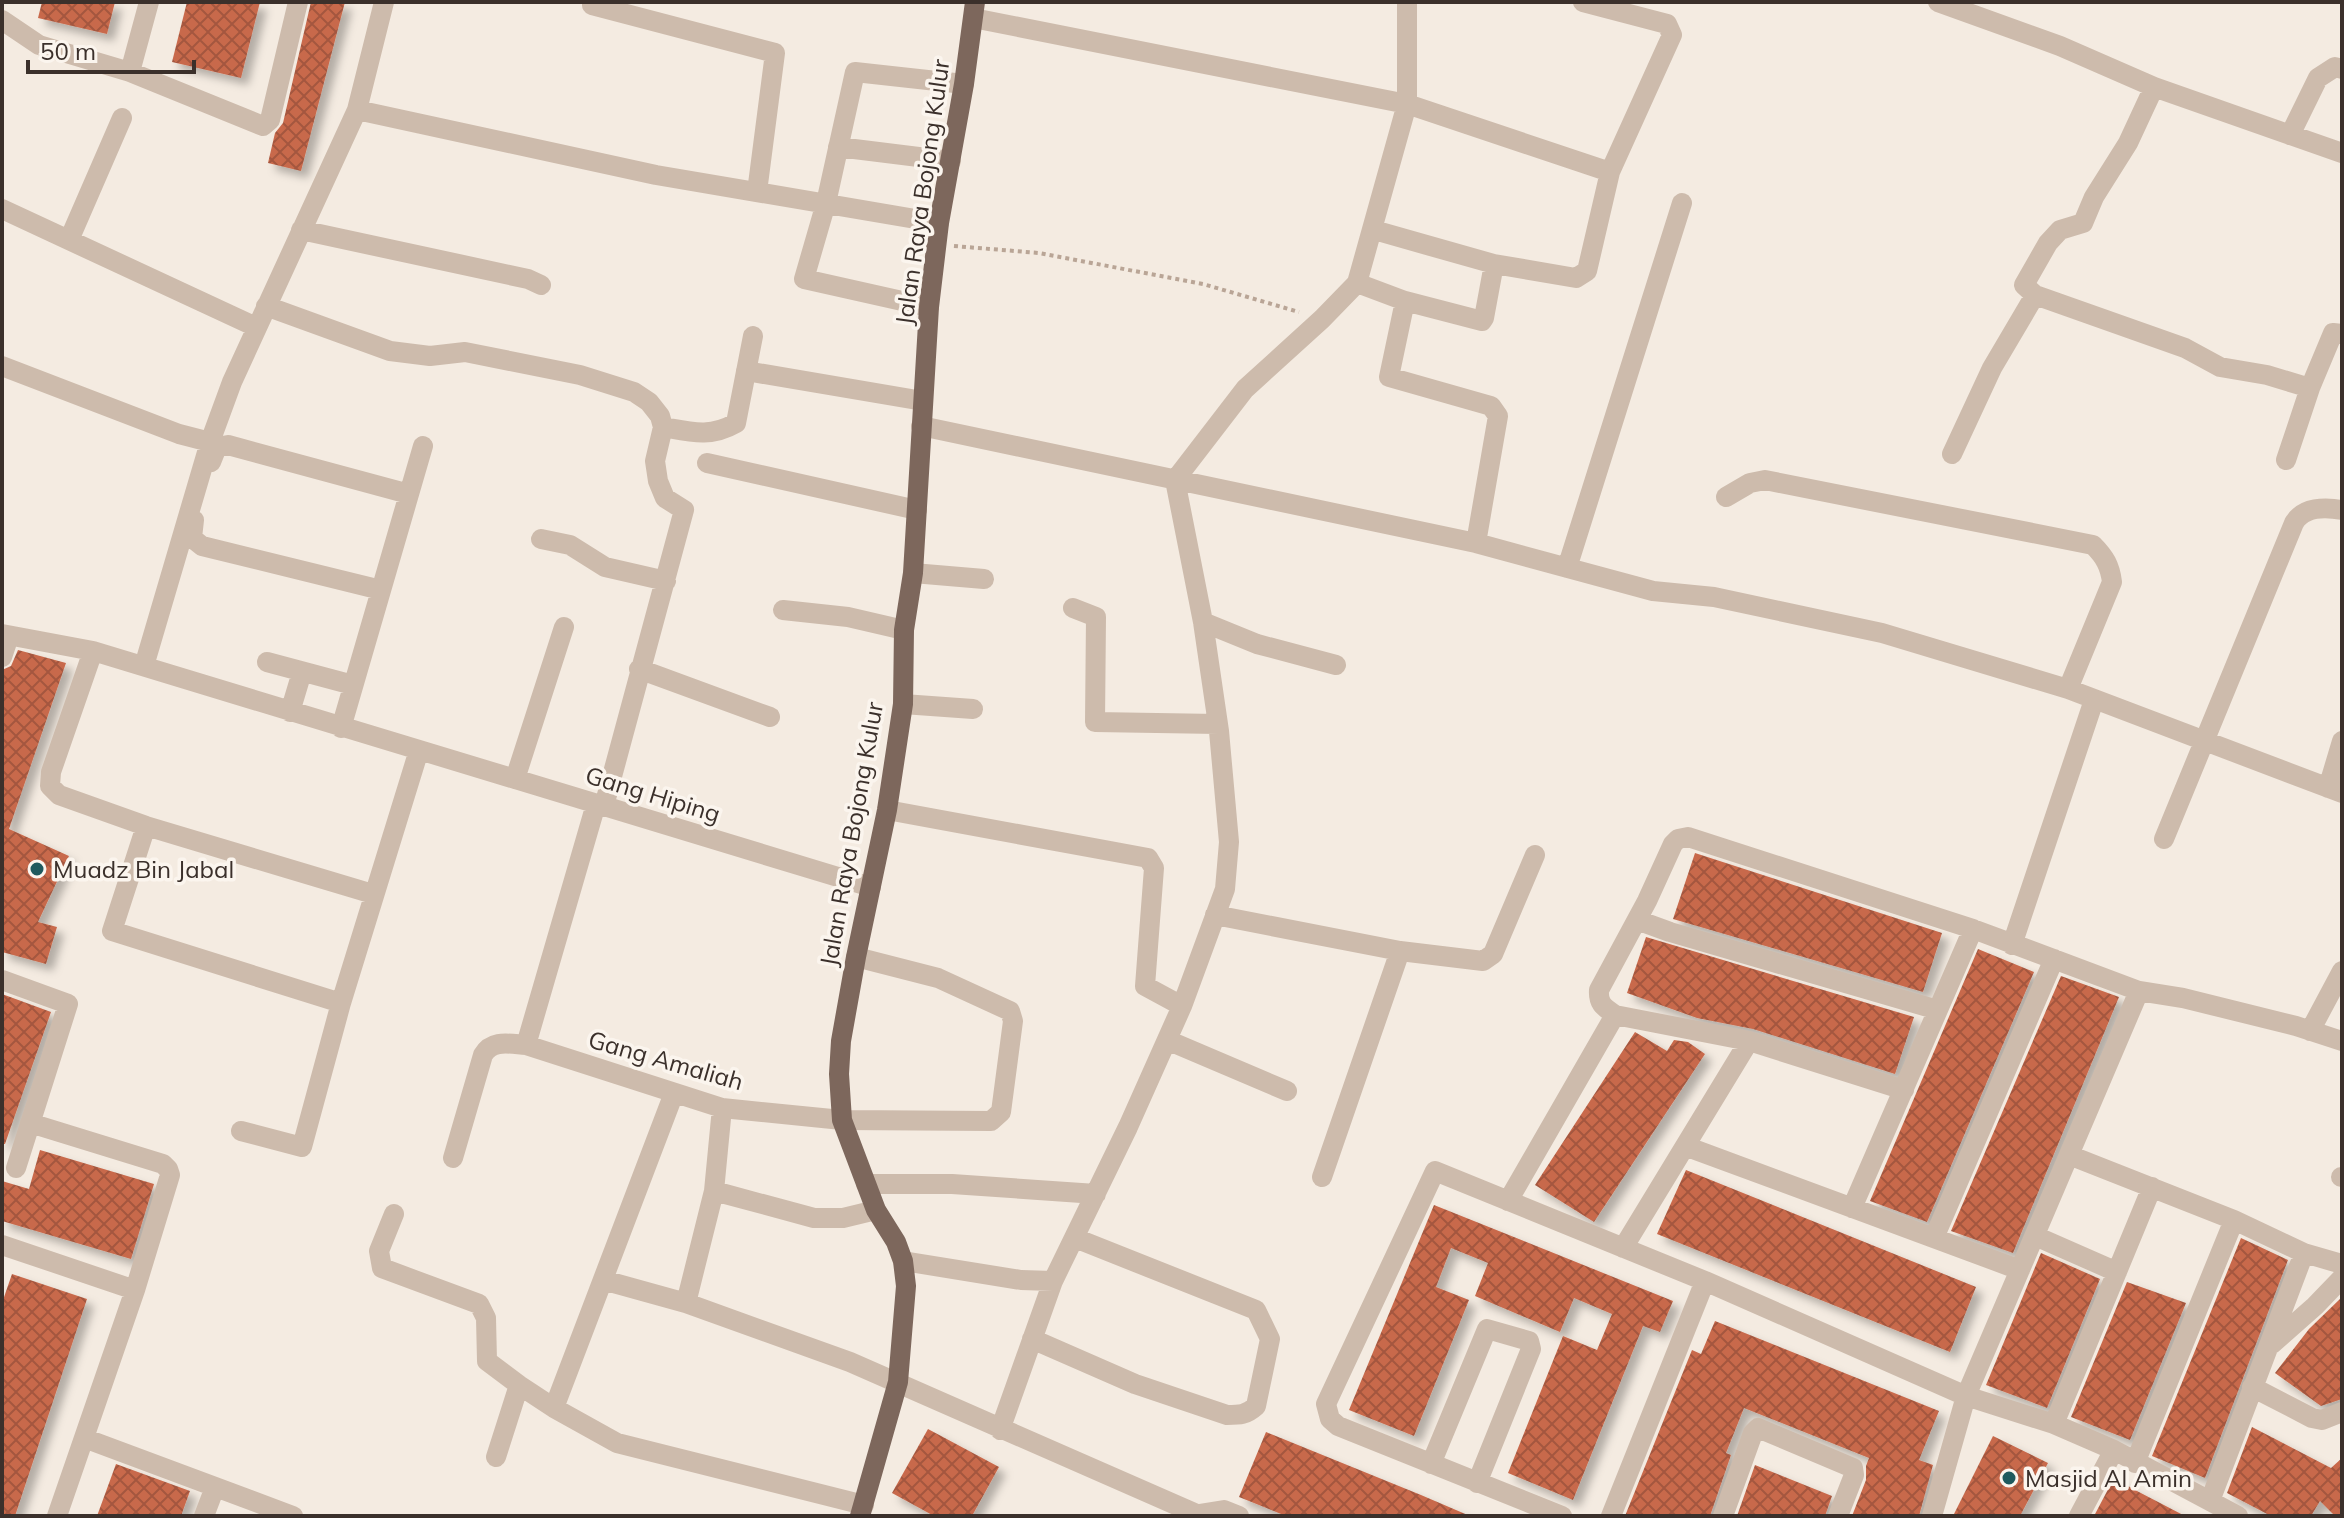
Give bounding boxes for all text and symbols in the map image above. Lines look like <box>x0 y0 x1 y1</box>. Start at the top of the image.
scale bar <box>28 24 194 74</box>
text: 50 m <box>40 36 96 66</box>
street label: Jalan Raya Bojong Kulur <box>888 57 956 327</box>
street label: Jalan Raya Bojong Kulur <box>813 699 889 969</box>
street label: Gang Hiping <box>582 759 724 829</box>
place label: Muadz Bin Jabal <box>53 854 234 884</box>
marker: Muadz Bin Jabal <box>28 860 46 878</box>
street label: Gang Amaliah <box>585 1024 747 1096</box>
place label: Masjid Al Amin <box>2025 1463 2192 1493</box>
marker: Masjid Al Amin <box>2000 1469 2018 1487</box>

